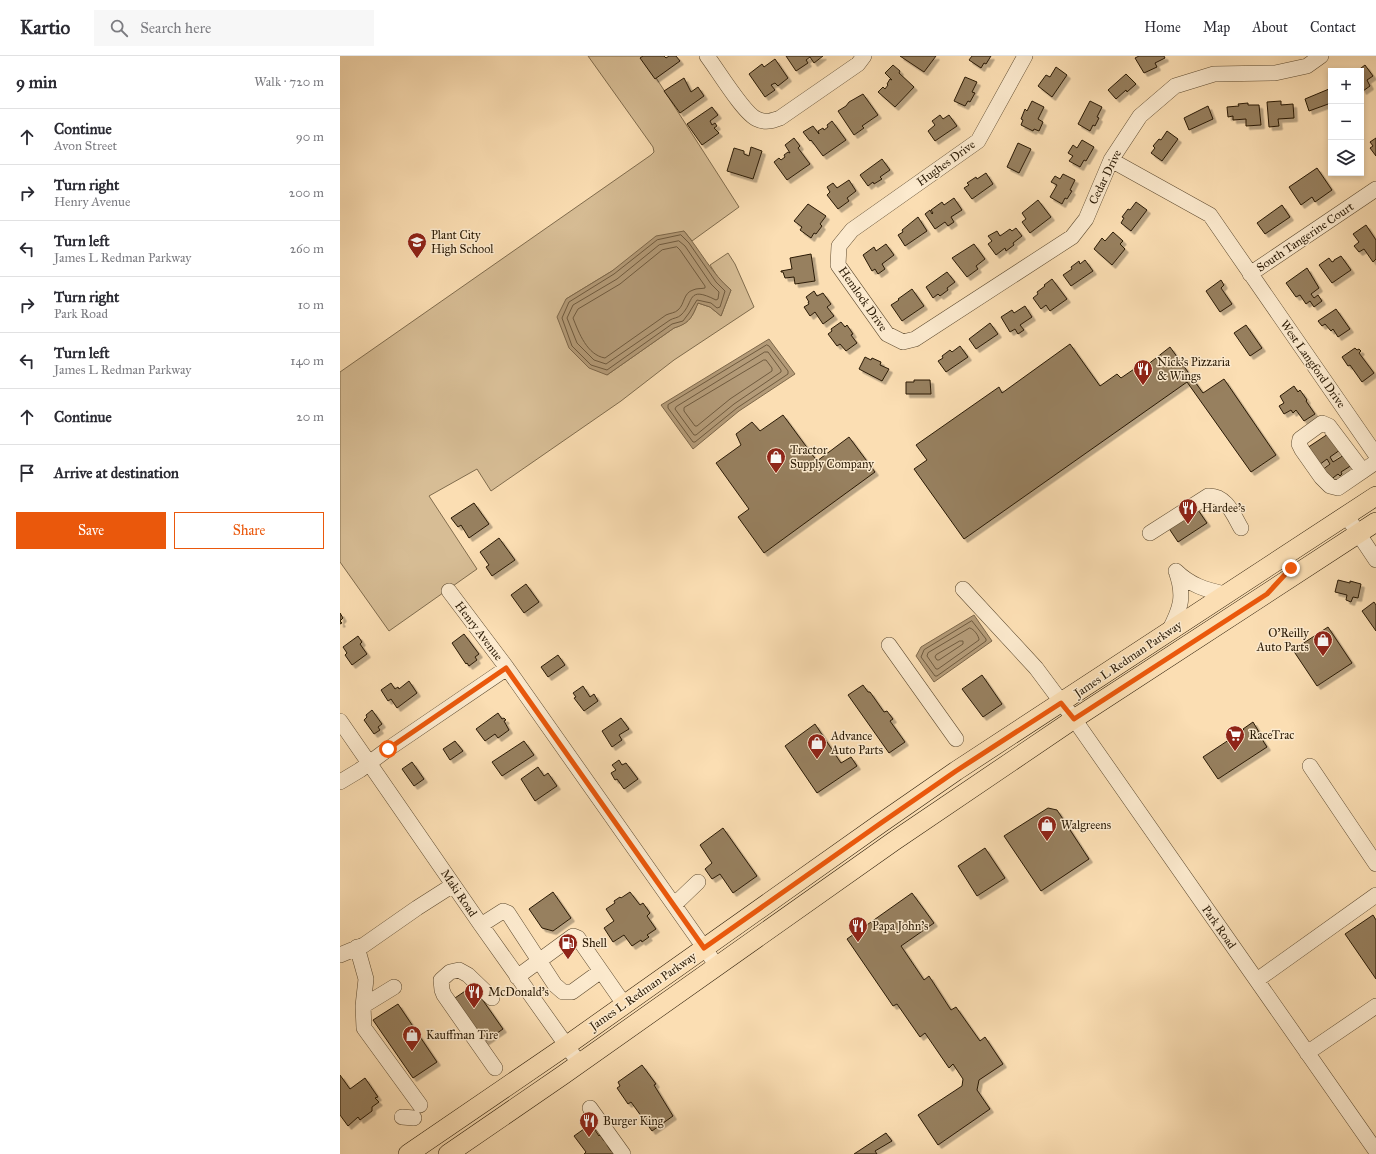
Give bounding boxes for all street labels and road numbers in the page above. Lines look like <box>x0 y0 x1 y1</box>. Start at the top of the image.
street label: Hughes Drive <box>914 137 978 190</box>
street label: Cedar Drive <box>1086 147 1124 207</box>
street label: South Tangerine Court <box>1254 199 1357 275</box>
street label: Hemlock Drive <box>836 264 890 334</box>
street label: West Langford Drive <box>1277 317 1349 411</box>
street label: Henry Avenue <box>452 599 506 663</box>
street label: James L Redman Parkway <box>1070 618 1185 702</box>
street label: Maki Road <box>438 867 480 919</box>
street label: Park Road <box>1199 903 1239 951</box>
street label: James L Redman Parkway <box>585 949 700 1035</box>

